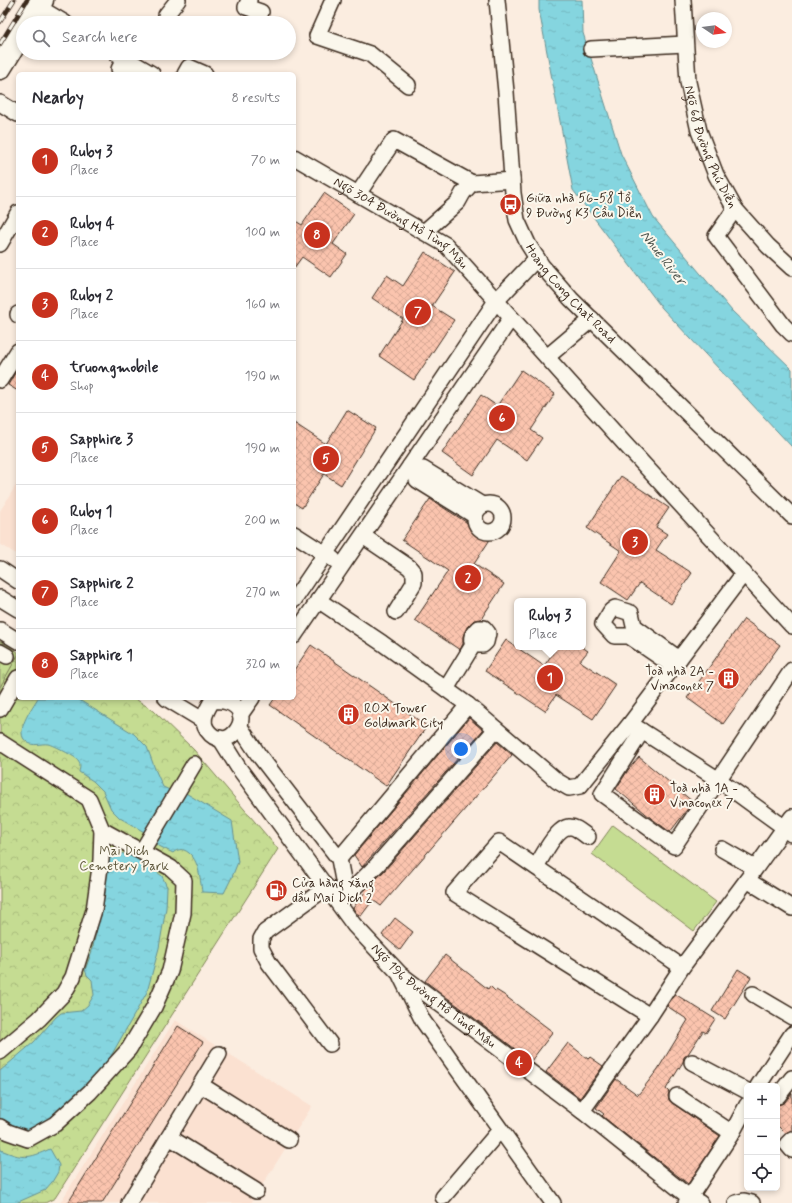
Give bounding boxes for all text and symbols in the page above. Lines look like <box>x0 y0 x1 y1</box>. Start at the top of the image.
north arrow <box>696 12 732 48</box>
search box <box>16 16 296 60</box>
icon: search <box>30 27 52 49</box>
text: Search here <box>62 28 138 48</box>
street label: Ngõ 68 Đường Phú Diễn <box>680 84 741 211</box>
text: Nearby <box>32 87 84 109</box>
text: 8 results <box>232 90 280 107</box>
text: Ruby 3 <box>70 142 112 162</box>
text: 1 <box>42 152 48 169</box>
text: 70 m <box>251 152 280 169</box>
text: Place <box>70 162 99 179</box>
street label: Ngõ 304 Đường Hồ Tùng Mậu <box>330 173 472 273</box>
place label: Giữa nhà 56-58 Tổ 9 Đường K3 Cầu Diễn <box>526 190 642 224</box>
bus stop icon: Giữa nhà 56-58 Tổ 9 Đường K3 Cầu Diễn <box>497 192 523 218</box>
text: Ruby 4 <box>70 214 114 234</box>
pin: 8 <box>304 220 330 250</box>
text: 2 <box>42 224 48 241</box>
text: 100 m <box>245 224 280 241</box>
water label: Nhue River <box>636 227 692 291</box>
text: Place <box>70 234 99 251</box>
street label: Hoang Cong Chat Road <box>522 241 620 347</box>
text: Ruby 2 <box>70 286 113 306</box>
text: 3 <box>42 296 48 313</box>
text: 160 m <box>245 296 280 313</box>
pin: 7 <box>405 297 431 327</box>
text: Place <box>70 306 99 323</box>
text: truongmobile <box>70 358 159 378</box>
text: 4 <box>41 368 49 385</box>
text: 190 m <box>245 368 280 385</box>
text: Shop <box>70 378 94 395</box>
pin: 6 <box>489 403 515 433</box>
text: Sapphire 3 <box>70 430 133 450</box>
text: 5 <box>41 440 49 457</box>
text: 190 m <box>245 440 280 457</box>
pin: 5 <box>313 444 339 474</box>
text: Place <box>70 450 99 467</box>
text: Ruby 1 <box>70 502 112 522</box>
text: 6 <box>42 512 48 529</box>
text: 200 m <box>245 512 280 529</box>
text: Place <box>70 522 99 539</box>
pin: 3 <box>622 527 648 557</box>
pin: 2 <box>455 563 481 593</box>
text: Sapphire 2 <box>70 574 134 594</box>
text: 7 <box>41 584 49 601</box>
text: 270 m <box>245 584 280 601</box>
text: Place <box>70 594 99 611</box>
popup <box>514 598 586 650</box>
text: Ruby 3 <box>529 606 571 626</box>
text: Place <box>529 626 557 643</box>
text: Sapphire 1 <box>70 646 133 666</box>
text: 8 <box>41 656 49 673</box>
text: 320 m <box>246 656 280 673</box>
pin: 1 <box>537 663 563 693</box>
place label: Toà nhà 2A - Vinaconex 7 <box>645 663 714 695</box>
building icon: Toà nhà 2A - Vinaconex 7 <box>716 665 742 691</box>
text: Place <box>70 666 99 683</box>
place label: ROX Tower Goldmark City <box>364 700 443 732</box>
building icon: ROX Tower Goldmark City <box>336 702 362 728</box>
your location <box>451 739 471 759</box>
place label: Toà nhà 1A - Vinaconex 7 <box>670 780 738 812</box>
building icon: Toà nhà 1A - Vinaconex 7 <box>641 782 667 808</box>
park label: Mai Dich Cemetery Park <box>79 843 169 875</box>
place label: Cửa hàng xăng dầu Mai Dịch 2 <box>292 875 374 907</box>
fuel station icon: Cửa hàng xăng dầu Mai Dịch 2 <box>264 877 290 903</box>
street label: Ngõ 196 Đường Hồ Tùng Mậu <box>367 940 499 1052</box>
pin: 4 <box>506 1048 532 1078</box>
map controls <box>744 1083 780 1191</box>
button: + <box>744 1083 780 1119</box>
button: − <box>744 1119 780 1155</box>
button: locate <box>744 1155 780 1191</box>

